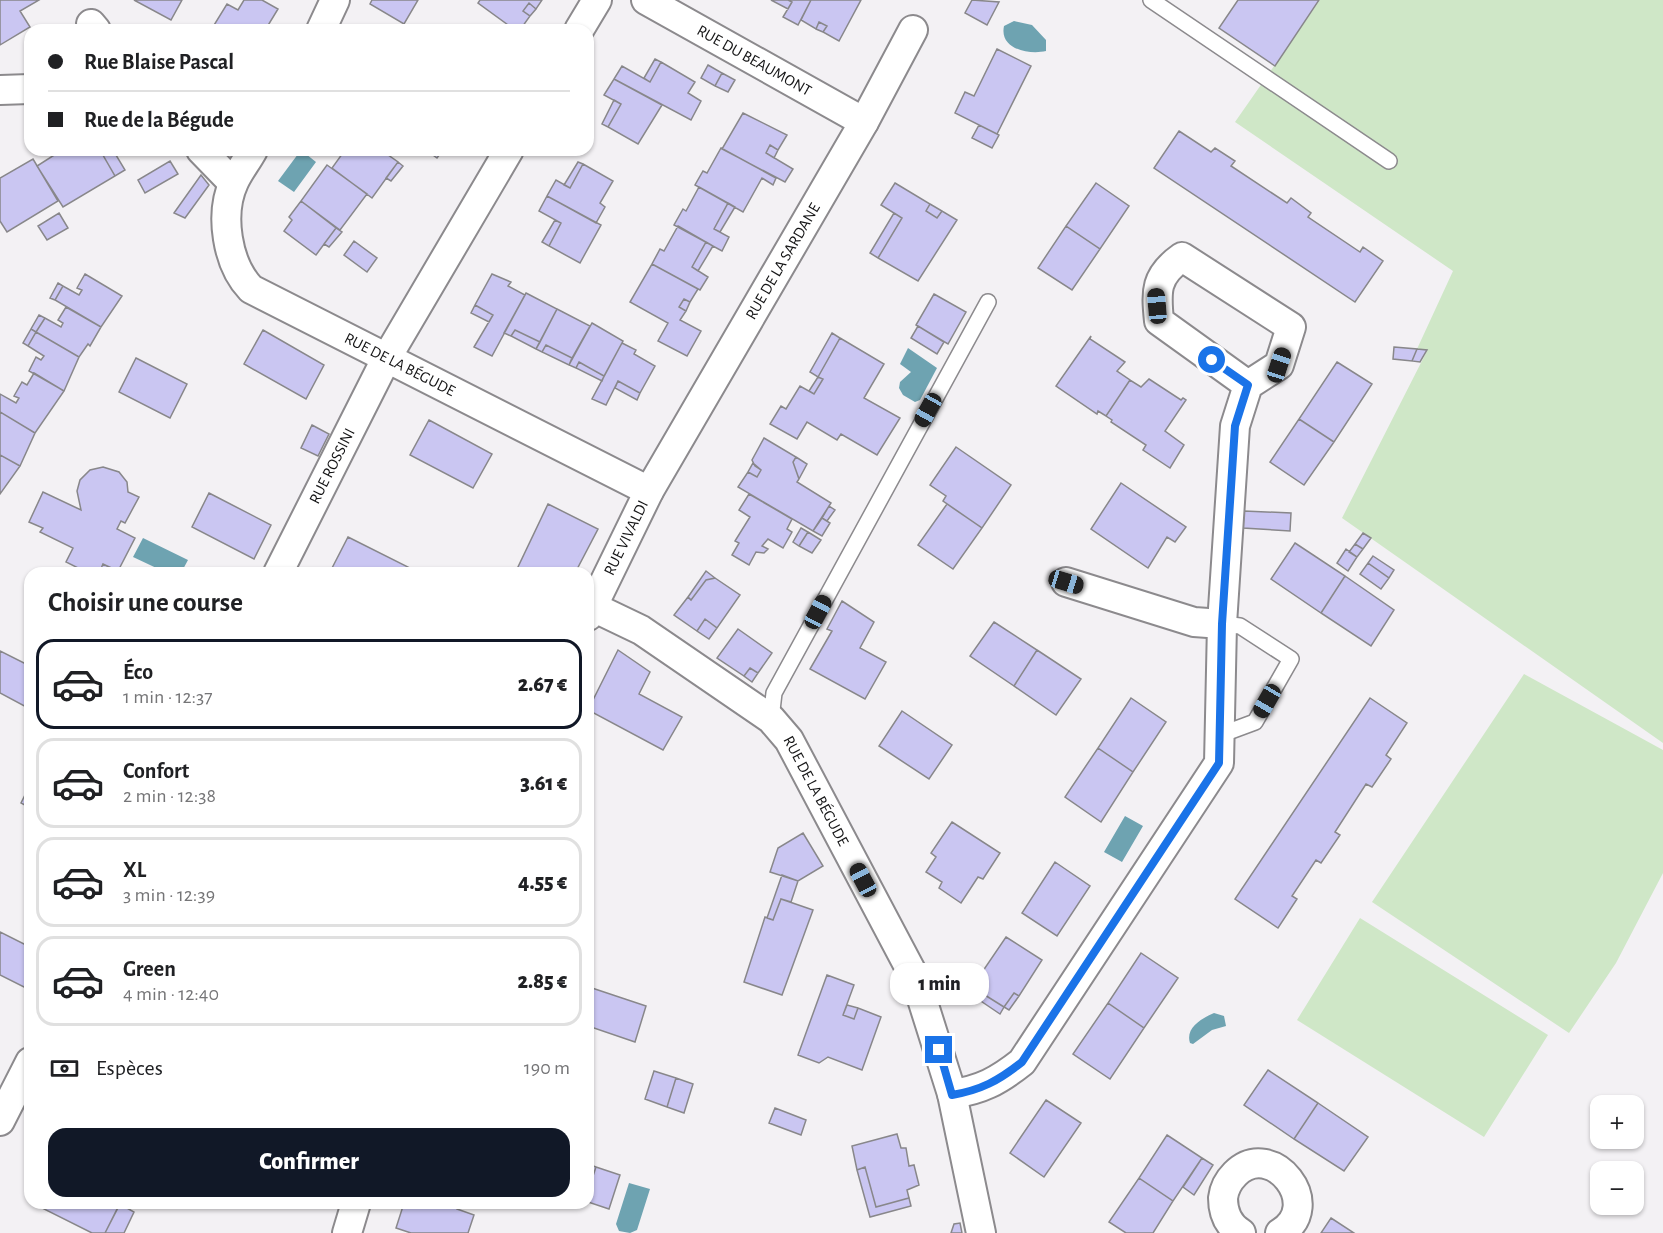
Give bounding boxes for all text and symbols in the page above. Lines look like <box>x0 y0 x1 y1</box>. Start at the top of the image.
street label: RUE DU BEAUMONT <box>694 22 814 99</box>
text: Rue Blaise Pascal <box>84 51 234 73</box>
text: Rue de la Bégude <box>84 109 234 131</box>
street label: RUE DE LA SARDANE <box>743 200 823 322</box>
car <box>1146 287 1168 325</box>
street label: RUE DE LA BÉGUDE <box>342 330 458 399</box>
car <box>1265 345 1293 385</box>
route start <box>1198 346 1225 373</box>
car <box>911 390 945 430</box>
street label: RUE ROSSINI <box>306 425 358 506</box>
street label: RUE VIVALDI <box>601 498 651 578</box>
car <box>1046 568 1086 596</box>
text: Choisir une course <box>48 589 243 616</box>
car <box>802 592 834 632</box>
icon: car <box>51 657 105 711</box>
text: Éco <box>123 661 153 683</box>
text: 2.67 € <box>518 673 567 695</box>
car <box>1250 681 1284 721</box>
text: 1 min · 12:37 <box>123 687 213 707</box>
street label: RUE DE LA BÉGUDE <box>780 733 852 849</box>
icon: car <box>51 756 105 810</box>
text: Confort <box>123 760 189 782</box>
text: 3.61 € <box>520 772 567 794</box>
text: 2 min · 12:38 <box>123 786 216 806</box>
icon: car <box>51 855 105 909</box>
text: XL <box>123 859 146 881</box>
car <box>847 860 879 900</box>
text: 4.55 € <box>518 871 567 893</box>
text: 3 min · 12:39 <box>123 885 215 905</box>
icon: car <box>51 954 105 1008</box>
text: Green <box>123 958 176 980</box>
callout: 1 min <box>890 963 988 1005</box>
text: 2.85 € <box>517 970 567 992</box>
text: 1 min <box>918 974 961 994</box>
text: 4 min · 12:40 <box>123 984 219 1004</box>
route end <box>925 1036 952 1063</box>
icon: cash <box>48 1052 81 1085</box>
text: Espèces <box>96 1057 163 1079</box>
text: 190 m <box>524 1058 570 1078</box>
map controls <box>1590 1095 1644 1215</box>
button: + <box>1590 1095 1644 1149</box>
button: Confirmer <box>48 1128 570 1197</box>
button: − <box>1590 1161 1644 1215</box>

